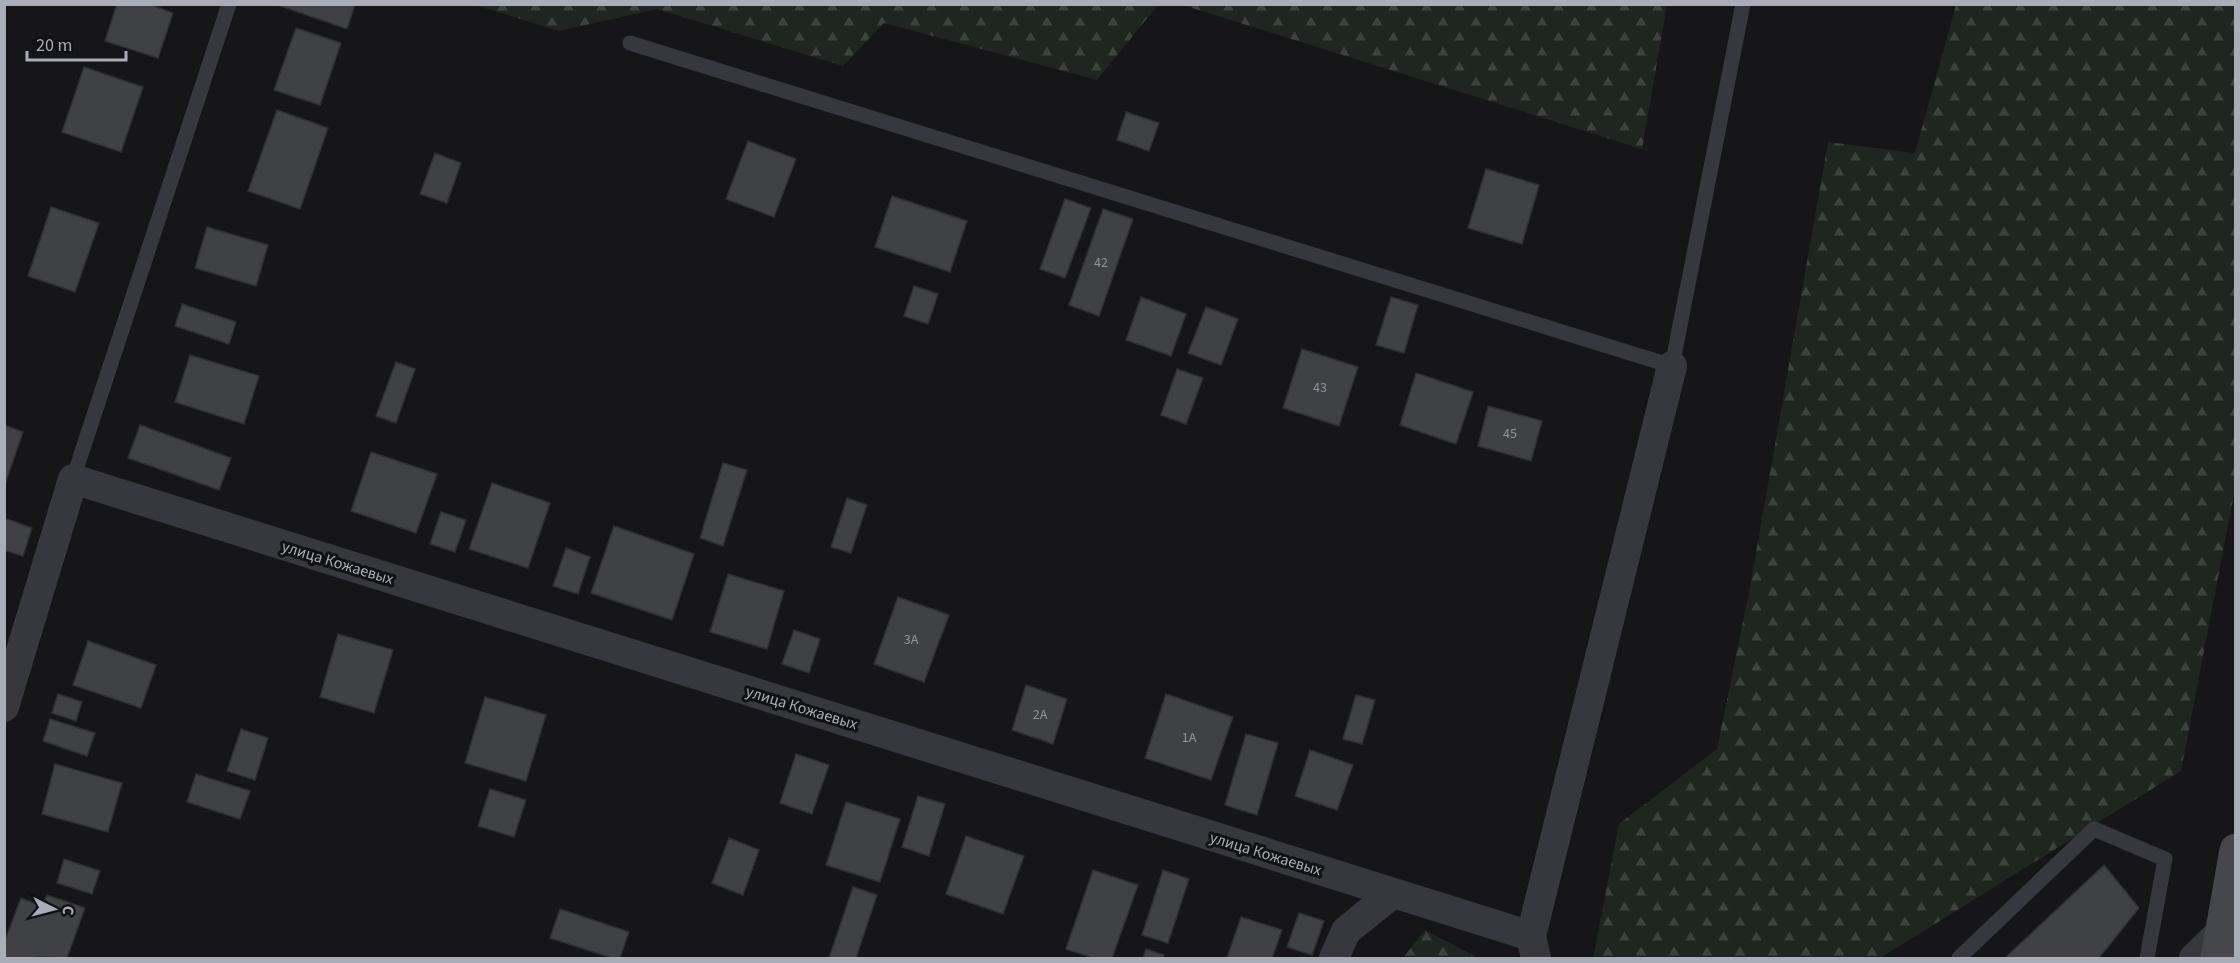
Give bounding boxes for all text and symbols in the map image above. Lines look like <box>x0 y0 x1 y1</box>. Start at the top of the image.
scale bar <box>27 24 126 62</box>
text: 20 m <box>36 33 72 58</box>
house number: 42 <box>1094 253 1108 273</box>
house number: 43 <box>1313 378 1327 398</box>
house number: 45 <box>1503 424 1517 444</box>
street label: улица Кожаевых <box>279 535 396 590</box>
house number: 3А <box>904 630 919 650</box>
street label: улица Кожаевых <box>743 680 860 735</box>
house number: 2А <box>1033 705 1048 725</box>
house number: 1А <box>1182 728 1197 748</box>
street label: улица Кожаевых <box>1207 826 1324 881</box>
north arrow <box>24 879 84 939</box>
text: С <box>56 905 79 916</box>

